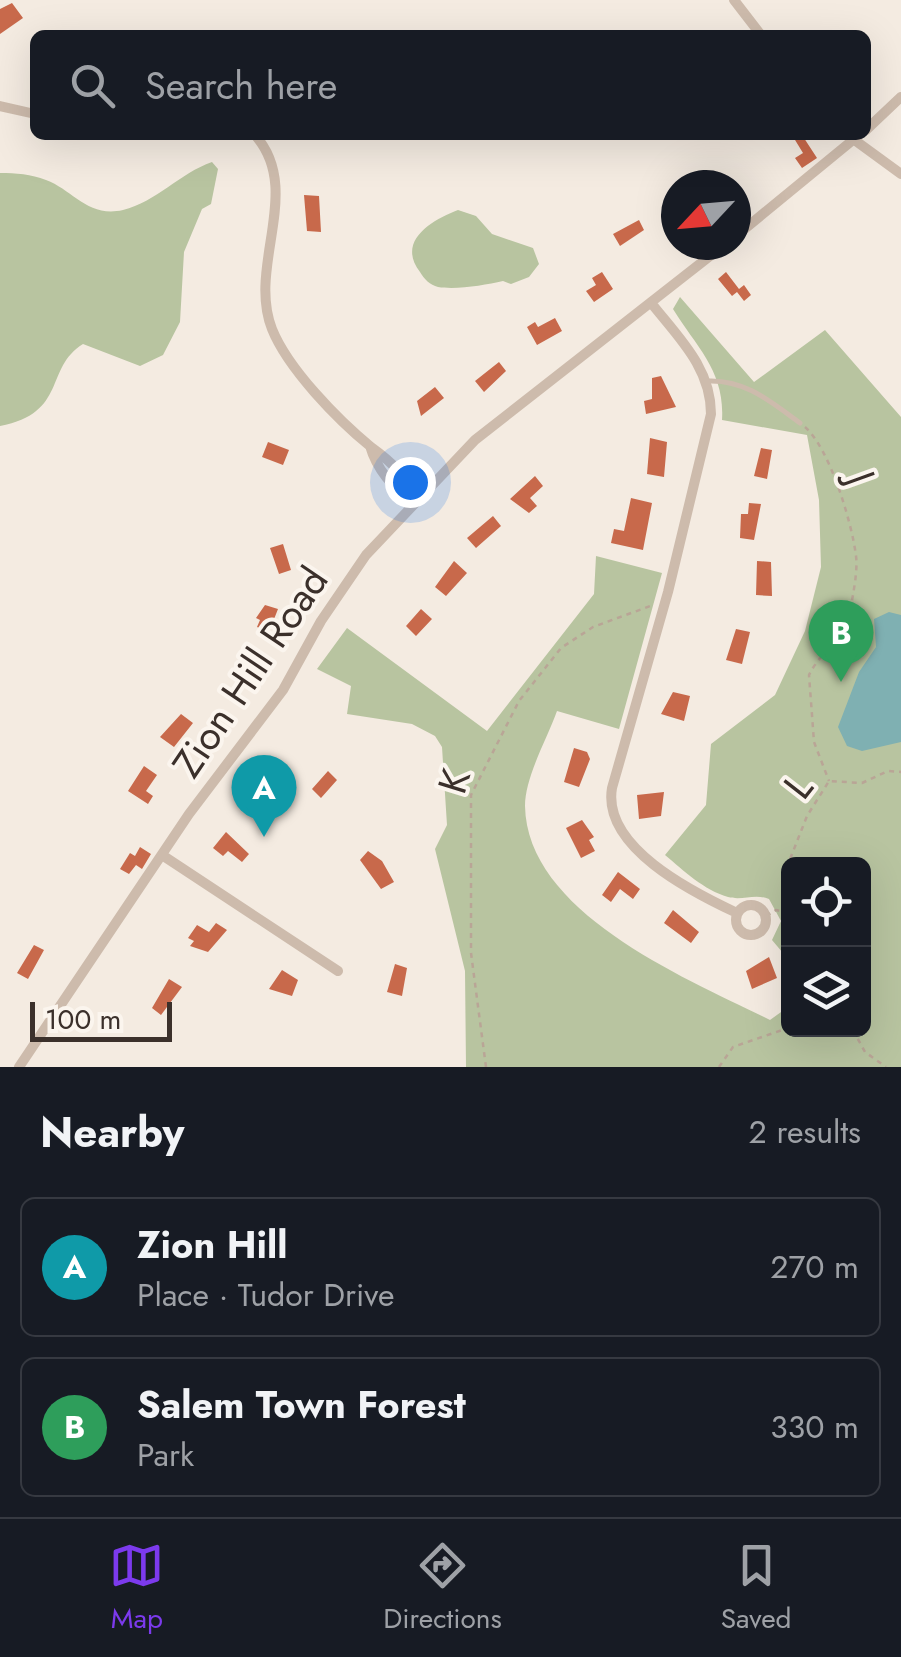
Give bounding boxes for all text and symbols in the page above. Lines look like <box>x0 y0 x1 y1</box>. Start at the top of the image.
search box <box>30 30 871 140</box>
icon: search <box>65 58 120 113</box>
text: Search here <box>145 58 337 113</box>
north arrow <box>661 170 751 260</box>
your location <box>385 457 436 508</box>
street label: J <box>830 459 890 492</box>
street label: Zion Hill Road <box>158 555 342 789</box>
pin: B <box>808 600 874 682</box>
pin: A <box>232 754 296 837</box>
street label: K <box>423 761 485 800</box>
street label: L <box>770 761 826 811</box>
map controls <box>781 857 871 1037</box>
button: locate <box>781 857 871 947</box>
button: layers <box>781 947 871 1037</box>
scale bar <box>30 997 172 1042</box>
text: 100 m <box>45 999 121 1040</box>
text: Nearby <box>40 1102 184 1163</box>
text: 2 results <box>749 1109 861 1155</box>
text: Zion Hill <box>137 1217 288 1272</box>
text: A <box>63 1244 86 1290</box>
text: 270 m <box>770 1244 859 1290</box>
text: Place · Tudor Drive <box>137 1272 394 1318</box>
text: Salem Town Forest <box>137 1377 466 1432</box>
text: B <box>64 1404 85 1450</box>
text: 330 m <box>770 1404 859 1450</box>
text: Park <box>137 1432 194 1478</box>
tab: Map <box>109 1538 164 1639</box>
tab: Directions <box>383 1538 502 1639</box>
tab: Saved <box>721 1538 792 1639</box>

